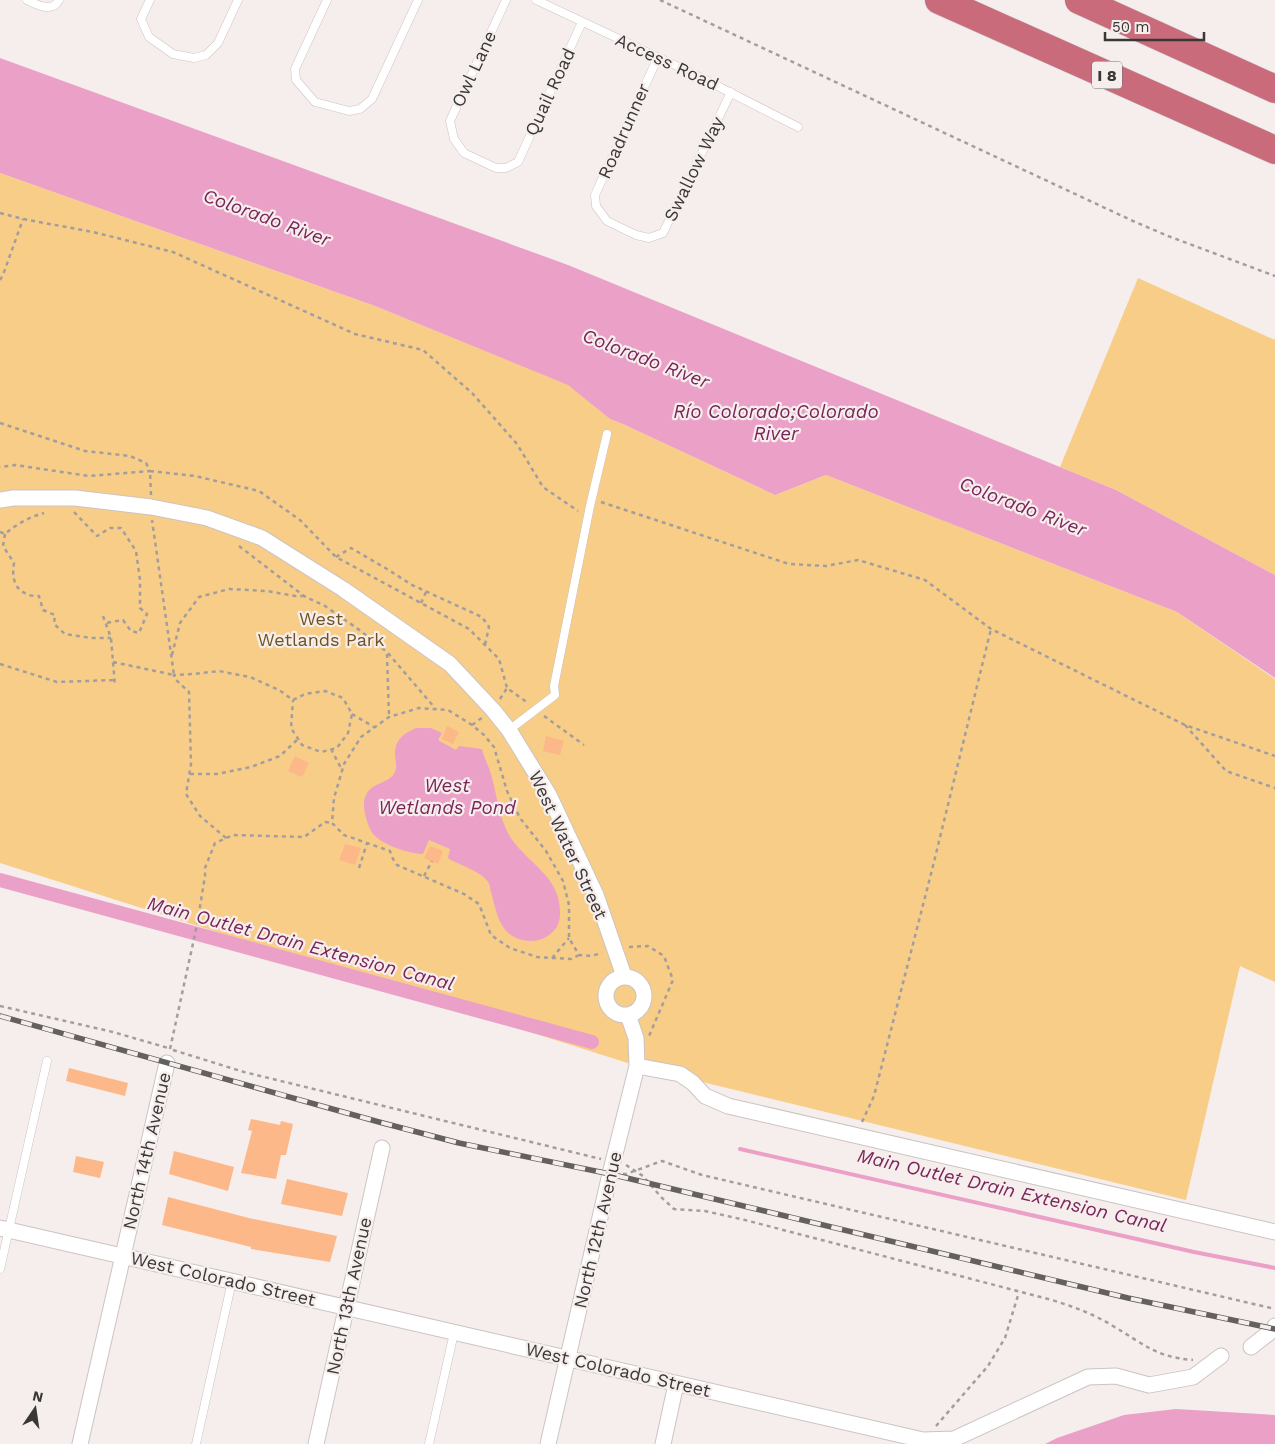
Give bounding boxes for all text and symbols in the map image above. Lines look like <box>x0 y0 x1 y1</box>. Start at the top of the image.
scale bar <box>1105 10 1204 42</box>
text: 50 m <box>1112 18 1149 36</box>
street label: Owl Lane <box>447 27 500 110</box>
street label: Access Road <box>612 29 722 95</box>
street label: Quail Road <box>520 45 579 139</box>
road number: I 8 <box>1092 62 1122 88</box>
street label: Roadrunner <box>593 80 654 182</box>
street label: Swallow Way <box>659 112 728 225</box>
water label: Colorado River <box>200 184 334 251</box>
water label: Colorado River <box>579 324 713 393</box>
water label: Río Colorado;Colorado River <box>673 400 879 445</box>
water label: Colorado River <box>956 472 1090 541</box>
park label: West Wetlands Park <box>258 608 384 650</box>
street label: West Water Street <box>525 767 612 923</box>
water label: West Wetlands Pond <box>378 774 517 819</box>
water label: Main Outlet Drain Extension Canal <box>145 891 457 996</box>
street label: North 14th Avenue <box>118 1070 175 1232</box>
water label: Main Outlet Drain Extension Canal <box>855 1144 1169 1237</box>
street label: North 12th Avenue <box>569 1149 626 1310</box>
street label: North 13th Avenue <box>322 1215 375 1377</box>
street label: West Colorado Street <box>128 1247 318 1310</box>
street label: West Colorado Street <box>523 1338 713 1401</box>
north arrow <box>10 1384 60 1434</box>
text: N <box>31 1387 45 1405</box>

